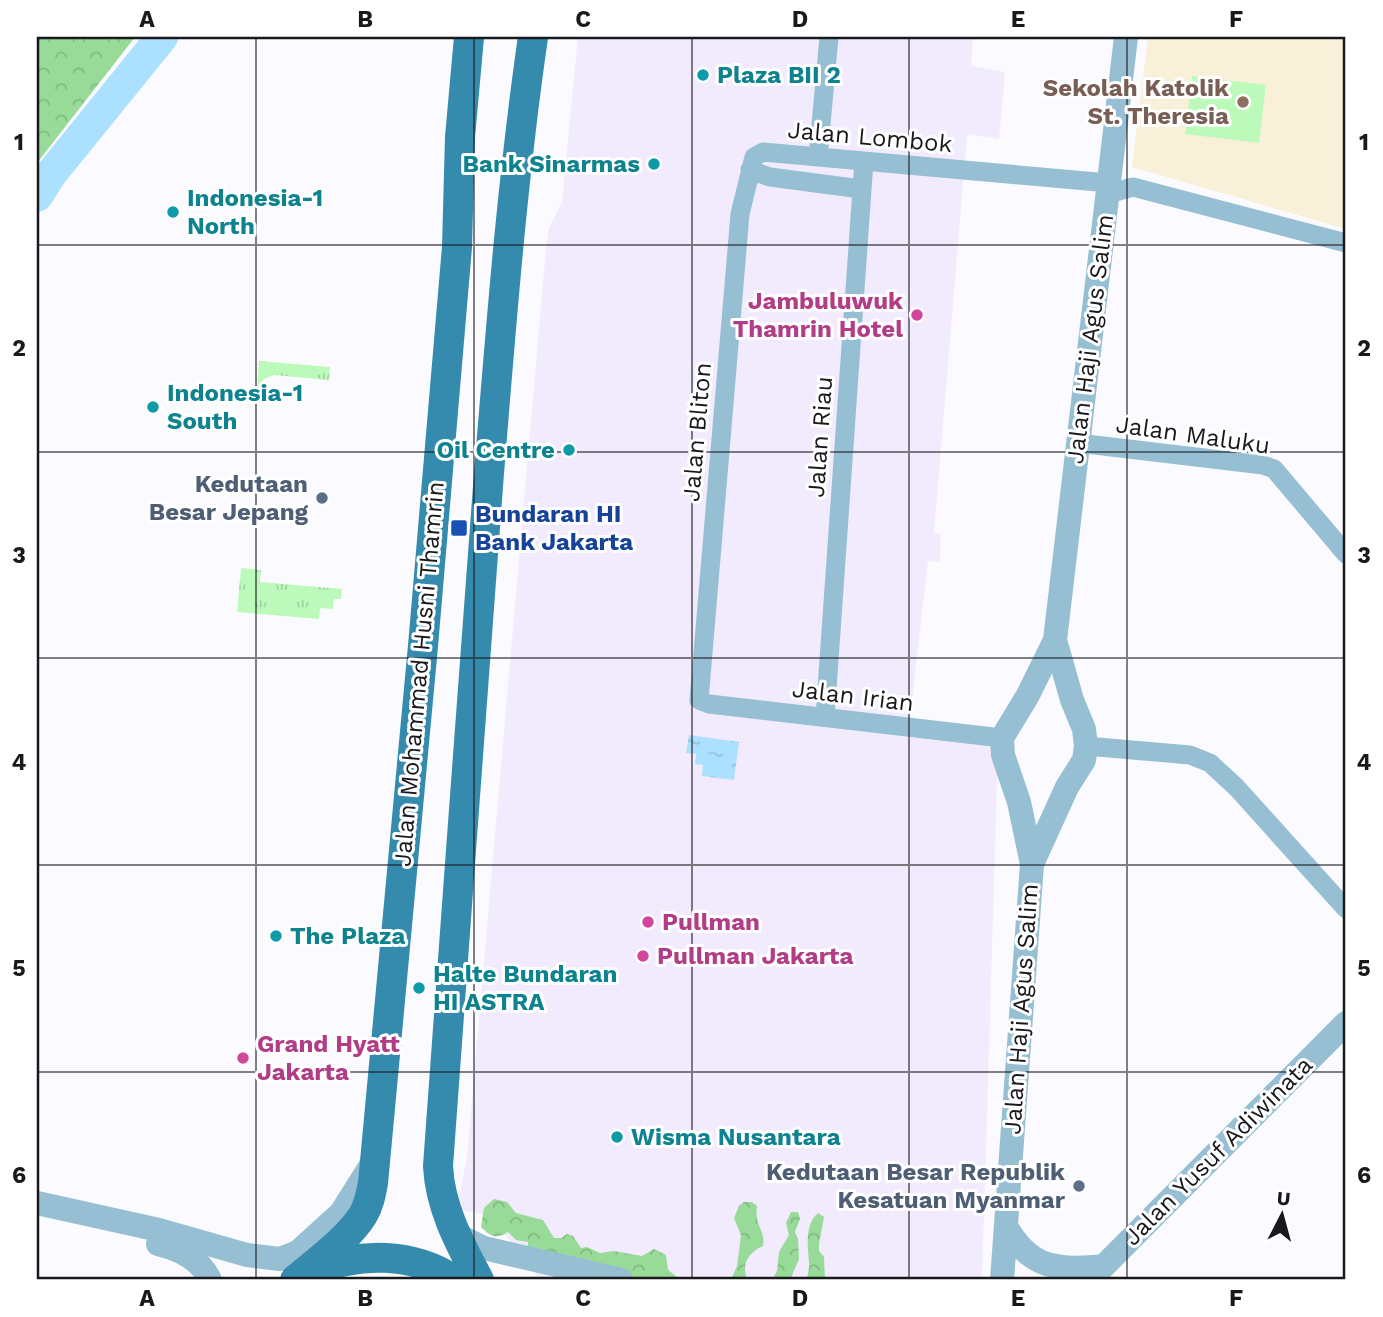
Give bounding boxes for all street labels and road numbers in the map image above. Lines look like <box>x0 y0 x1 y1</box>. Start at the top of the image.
street label: Jalan Lombok <box>787 116 954 158</box>
street label: Jalan Haji Agus Salim <box>1061 213 1119 465</box>
street label: Jalan Bliton <box>677 361 717 503</box>
street label: Jalan Riau <box>802 376 838 498</box>
street label: Jalan Maluku <box>1114 410 1272 460</box>
street label: Jalan Mohammad Husni Thamrin <box>388 480 450 868</box>
street label: Jalan Irian <box>791 675 915 717</box>
street label: Jalan Haji Agus Salim <box>998 883 1044 1135</box>
street label: Jalan Yusuf Adiwinata <box>1118 1051 1318 1251</box>

